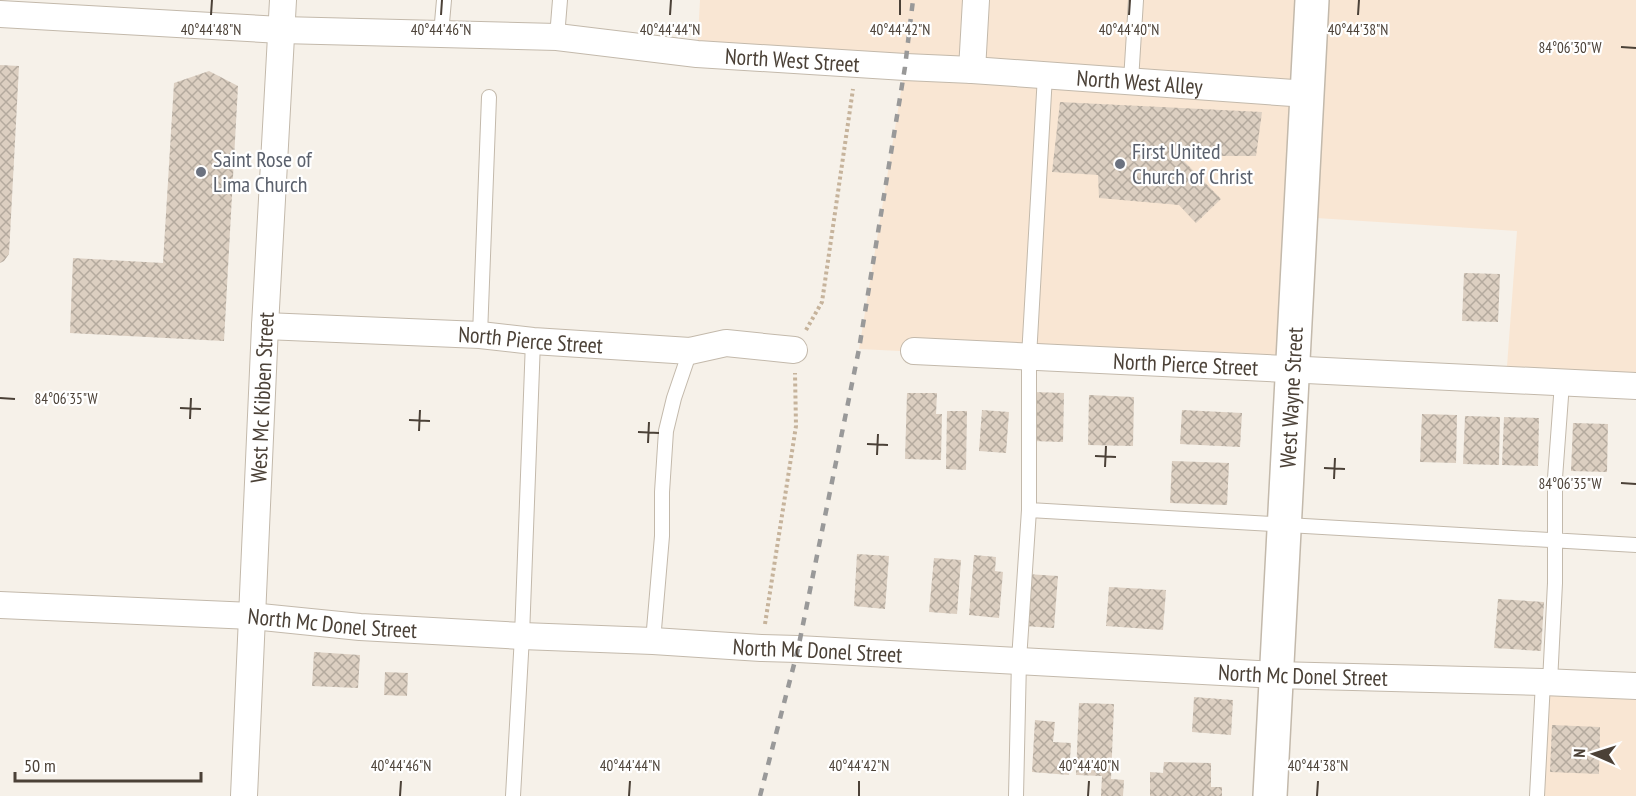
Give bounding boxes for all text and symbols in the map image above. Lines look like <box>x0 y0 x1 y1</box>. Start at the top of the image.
text: 40°44'48"N <box>181 20 241 39</box>
text: 40°44'46"N <box>411 20 471 39</box>
text: 40°44'44"N <box>640 20 700 39</box>
text: 40°44'42"N <box>870 20 930 39</box>
text: 40°44'40"N <box>1099 20 1159 39</box>
text: 40°44'38"N <box>1328 20 1388 39</box>
text: 84°06'30"W <box>1538 38 1602 57</box>
street label: North West Street <box>724 42 860 78</box>
street label: North West Alley <box>1076 64 1204 101</box>
place label: First United Church of Christ <box>1132 137 1253 190</box>
place label: Saint Rose of Lima Church <box>213 145 313 198</box>
marker: First United Church of Christ <box>1113 157 1127 171</box>
marker: Saint Rose of Lima Church <box>194 165 208 179</box>
street label: West Mc Kibben Street <box>244 311 280 484</box>
street label: North Pierce Street <box>458 320 604 359</box>
street label: West Wayne Street <box>1273 326 1309 469</box>
street label: North Pierce Street <box>1113 347 1259 382</box>
text: 84°06'35"W <box>34 389 98 408</box>
text: 84°06'35"W <box>1538 474 1602 493</box>
street label: North Mc Donel Street <box>247 602 418 644</box>
street label: North Mc Donel Street <box>732 632 903 669</box>
street label: North Mc Donel Street <box>1217 658 1388 692</box>
north arrow <box>1564 724 1624 784</box>
scale bar <box>15 745 201 783</box>
text: N <box>1569 748 1589 758</box>
text: 50 m <box>24 754 56 777</box>
text: 40°44'46"N <box>371 756 431 775</box>
text: 40°44'44"N <box>600 756 660 775</box>
text: 40°44'42"N <box>829 756 889 775</box>
text: 40°44'40"N <box>1059 756 1119 775</box>
text: 40°44'38"N <box>1288 756 1348 775</box>

